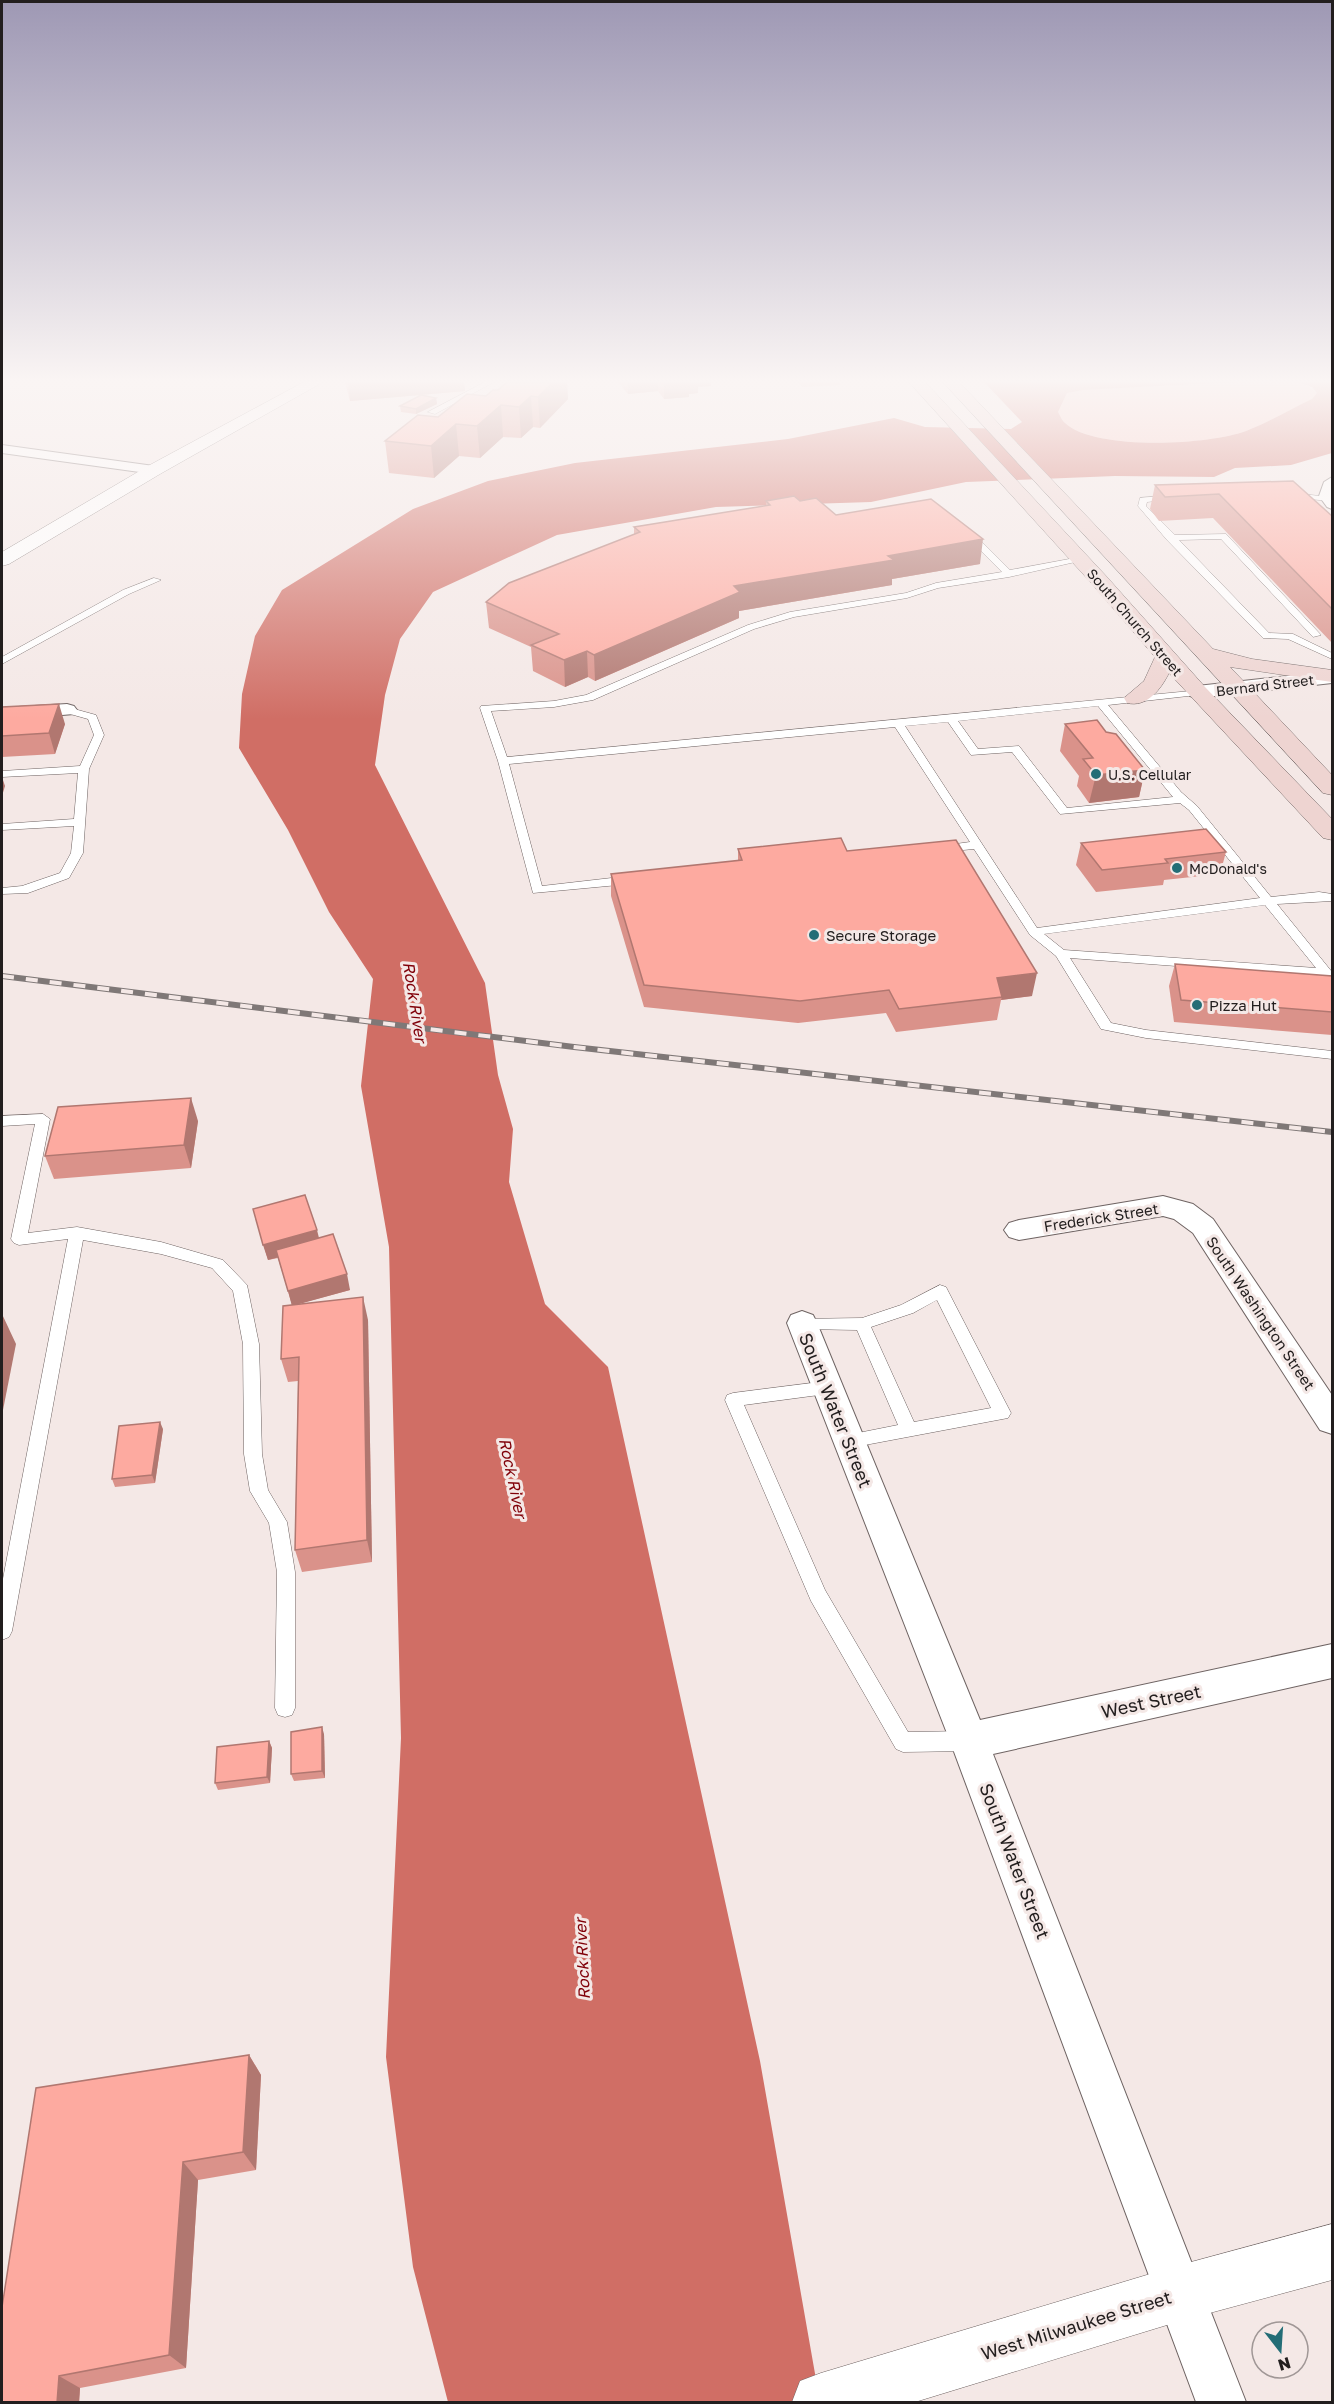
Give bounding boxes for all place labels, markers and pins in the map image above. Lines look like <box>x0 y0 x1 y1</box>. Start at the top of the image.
place label: U.S. Cellular <box>1108 766 1192 783</box>
marker: U.S. Cellular <box>1089 767 1103 781</box>
place label: McDonald's <box>1189 860 1267 877</box>
marker: McDonald's <box>1170 861 1184 875</box>
place label: Secure Storage <box>826 926 936 944</box>
marker: Secure Storage <box>807 928 821 942</box>
place label: Pizza Hut <box>1209 996 1277 1014</box>
marker: Pizza Hut <box>1190 998 1204 1012</box>

